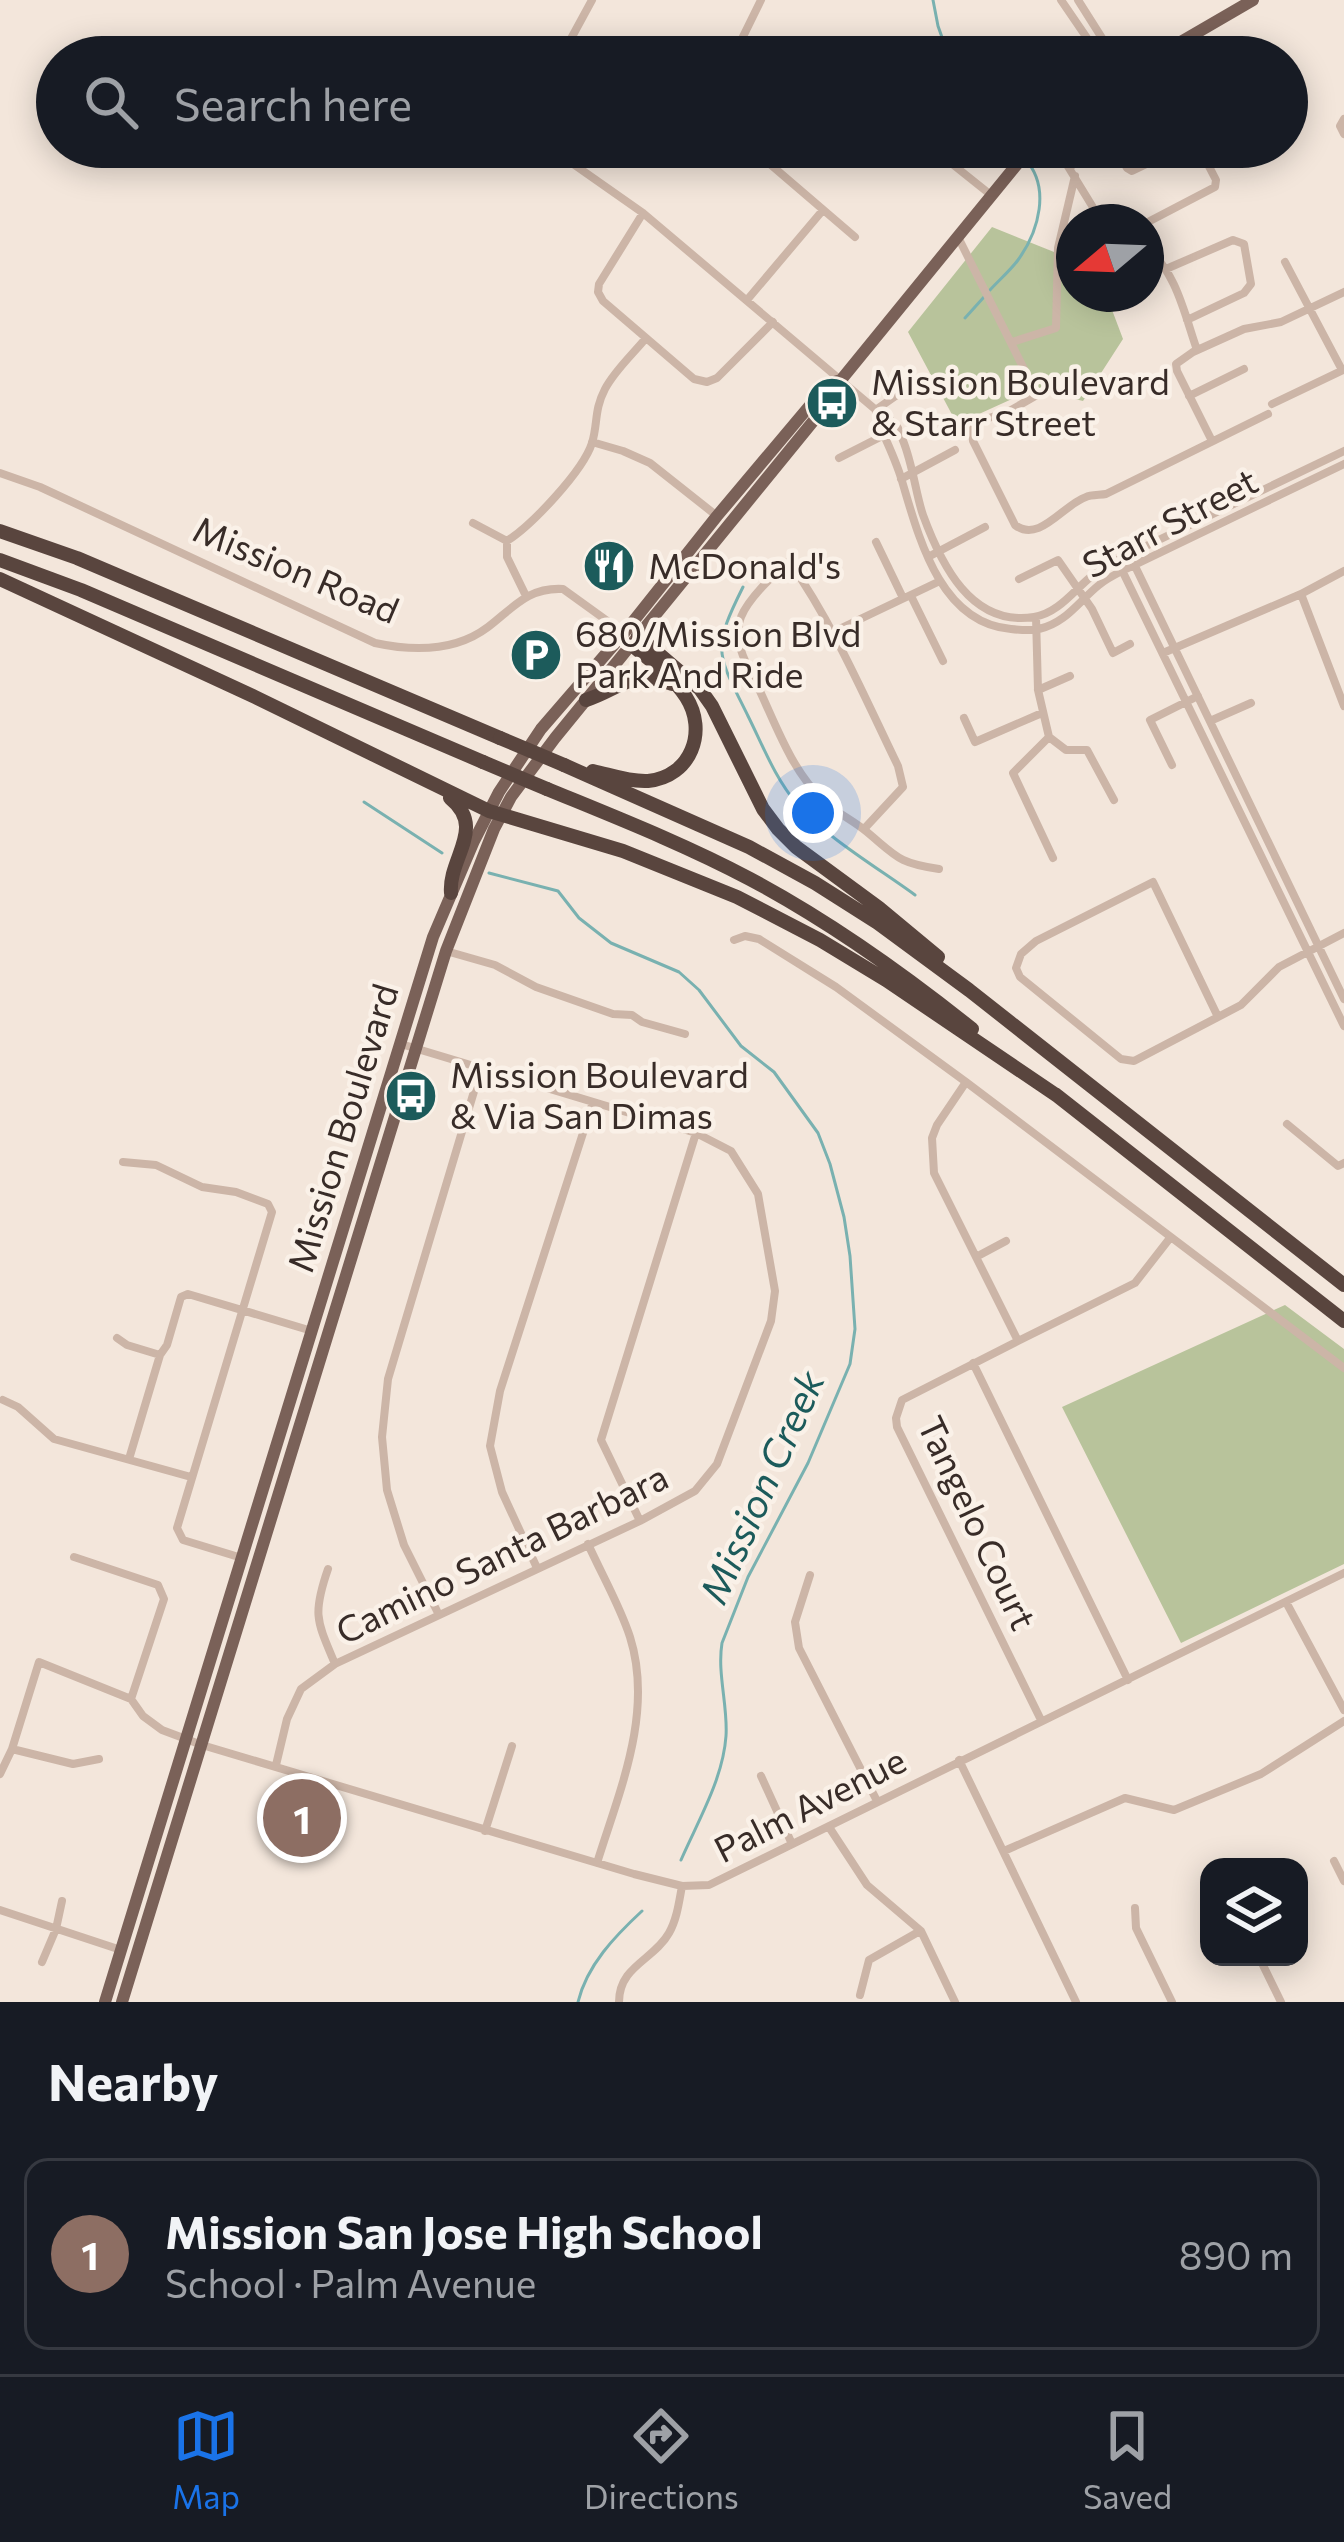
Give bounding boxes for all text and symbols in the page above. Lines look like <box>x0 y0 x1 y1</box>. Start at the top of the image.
search box <box>36 36 1308 168</box>
icon: search <box>78 69 144 135</box>
text: Search here <box>174 75 412 130</box>
north arrow <box>1056 204 1164 312</box>
place label: Mission Boulevard & Starr Street <box>871 358 1170 443</box>
bus stop icon: Mission Boulevard & Starr Street <box>804 375 860 431</box>
street label: Starr Street <box>1074 457 1264 586</box>
street label: Mission Road <box>187 505 406 631</box>
restaurant icon: McDonald's <box>581 538 637 594</box>
place label: McDonald's <box>648 542 841 586</box>
place label: 680/Mission Blvd Park And Ride <box>575 610 861 695</box>
parking icon: 680/Mission Blvd Park And Ride <box>508 627 564 683</box>
your location <box>783 783 843 843</box>
street label: Mission Boulevard <box>276 978 406 1277</box>
place label: Mission Boulevard & Via San Dimas <box>450 1051 749 1136</box>
bus stop icon: Mission Boulevard & Via San Dimas <box>383 1068 439 1124</box>
water label: Mission Creek <box>687 1362 833 1610</box>
street label: Tangelo Court <box>910 1408 1047 1636</box>
street label: Camino Santa Barbara <box>328 1453 674 1652</box>
street label: Palm Avenue <box>706 1736 912 1870</box>
pin: 1 <box>263 1773 341 1863</box>
map controls <box>1200 1858 1308 1966</box>
button: layers <box>1200 1858 1308 1966</box>
text: Nearby <box>48 2049 218 2112</box>
text: Mission San Jose High School <box>165 2203 763 2258</box>
text: 1 <box>81 2230 99 2278</box>
text: 890 m <box>1179 2230 1293 2278</box>
text: School · Palm Avenue <box>165 2258 536 2306</box>
tab: Map <box>172 2403 240 2516</box>
tab: Directions <box>584 2403 739 2516</box>
tab: Saved <box>1083 2403 1172 2516</box>

